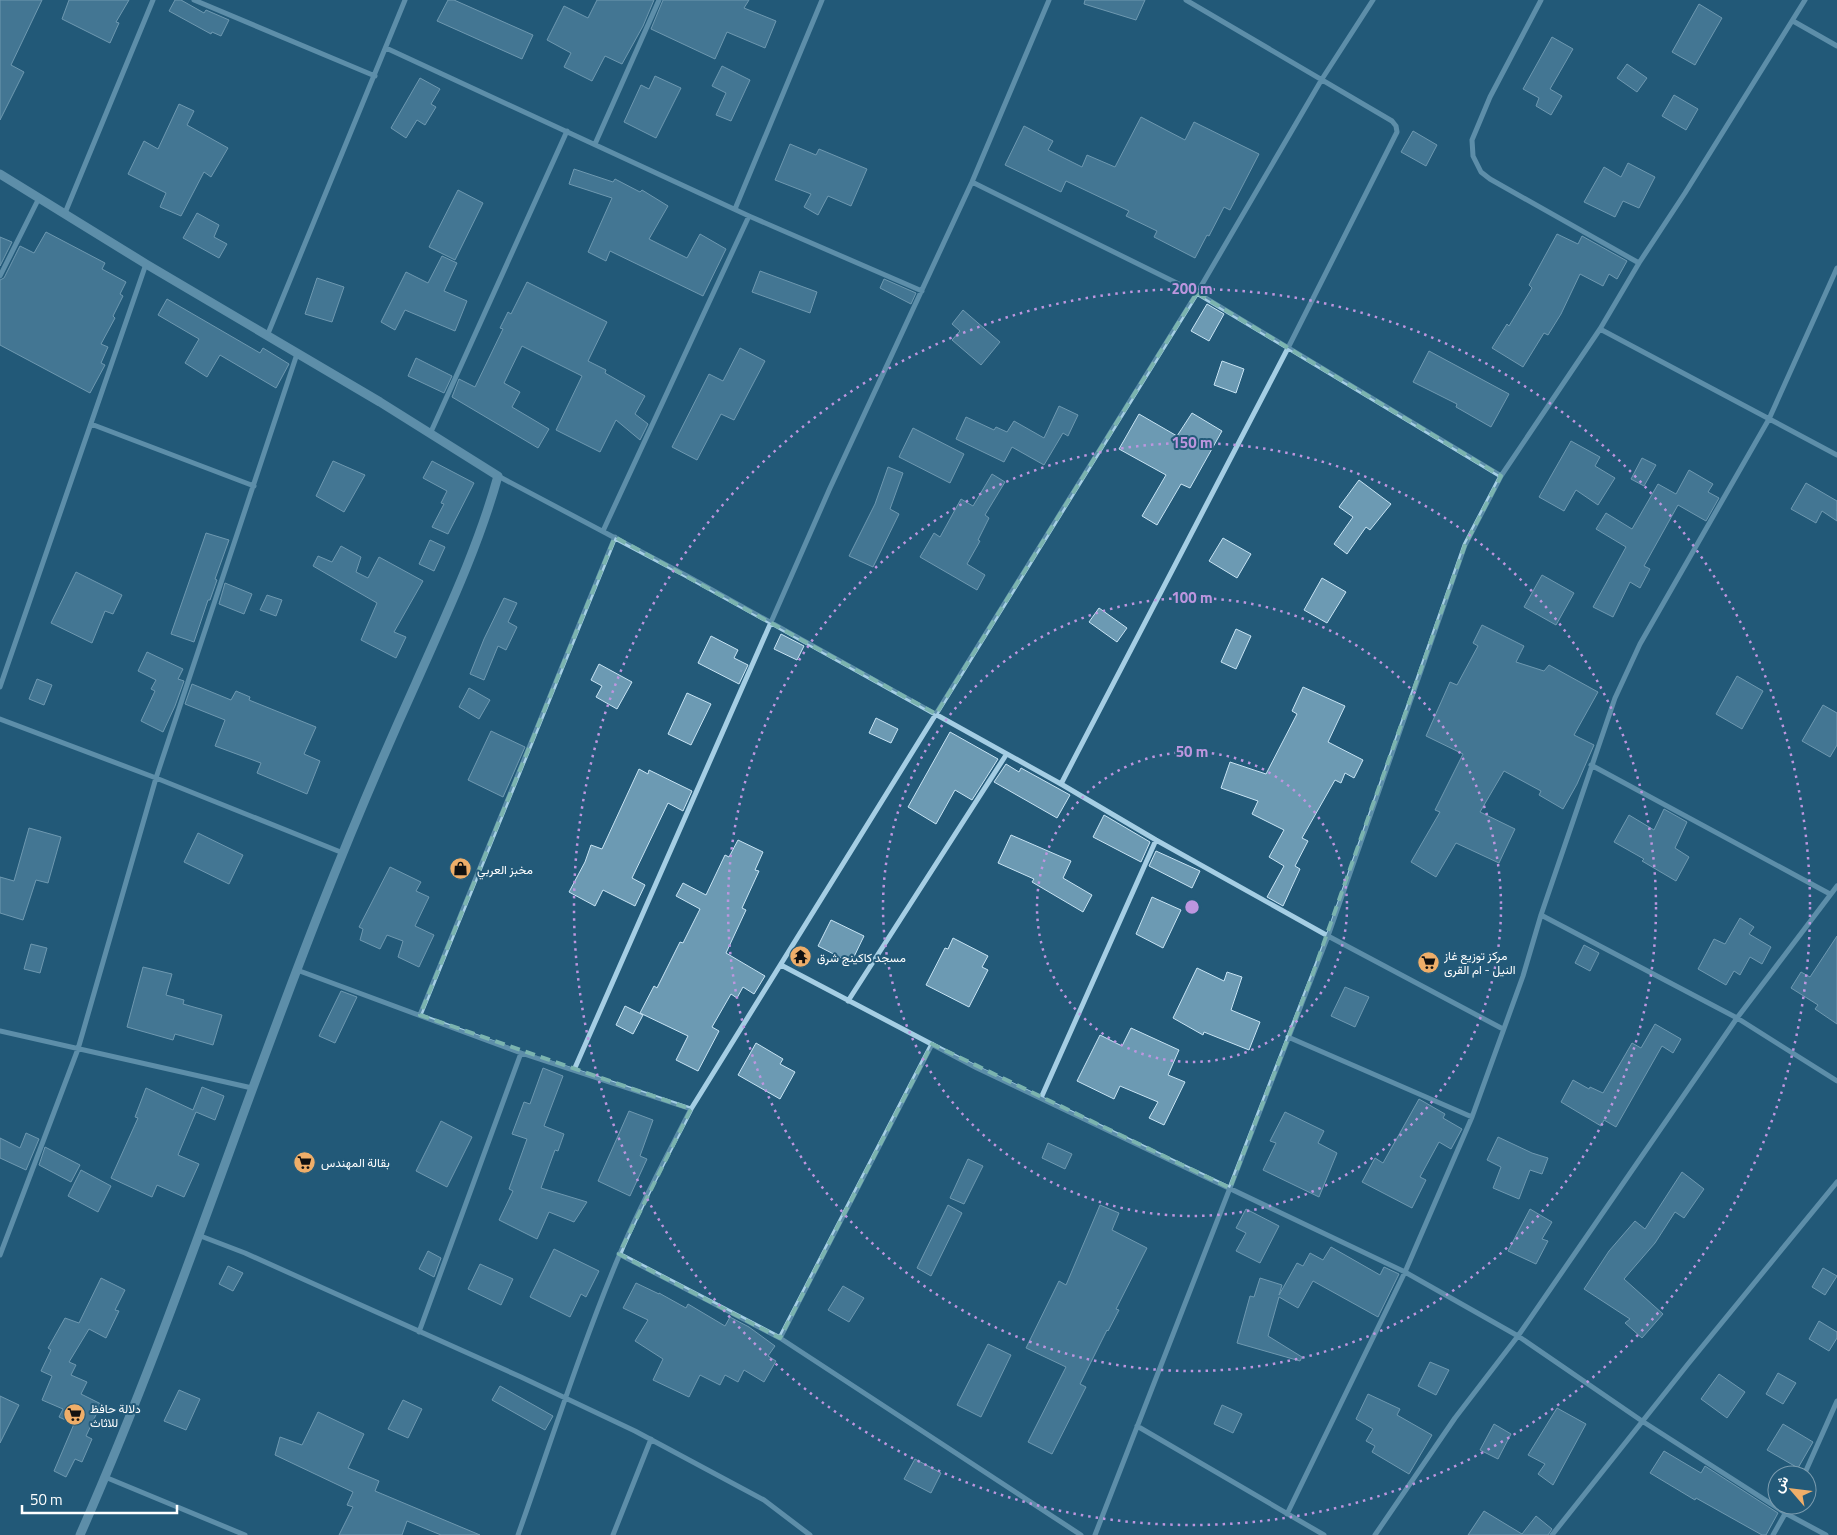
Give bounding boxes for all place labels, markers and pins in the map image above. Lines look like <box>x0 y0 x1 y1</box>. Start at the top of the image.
shop icon: مخبز العربي <box>449 857 473 881</box>
place label: مخبز العربي <box>477 860 533 880</box>
centre of rings <box>1183 898 1201 916</box>
temple icon: مسجد كاكينج شرق <box>789 945 813 969</box>
place label: مركز توزيع غاز النيل - ام القرى <box>1443 946 1516 979</box>
place label: مسجد كاكينج شرق <box>817 948 906 967</box>
supermarket icon: مركز توزيع غاز النيل - ام القرى <box>1416 950 1440 974</box>
supermarket icon: بقالة المهندس <box>293 1150 317 1174</box>
place label: بقالة المهندس <box>321 1153 390 1172</box>
place label: دلالة حافظ للاثاث <box>90 1399 141 1432</box>
supermarket icon: دلالة حافظ للاثاث <box>62 1403 86 1427</box>

